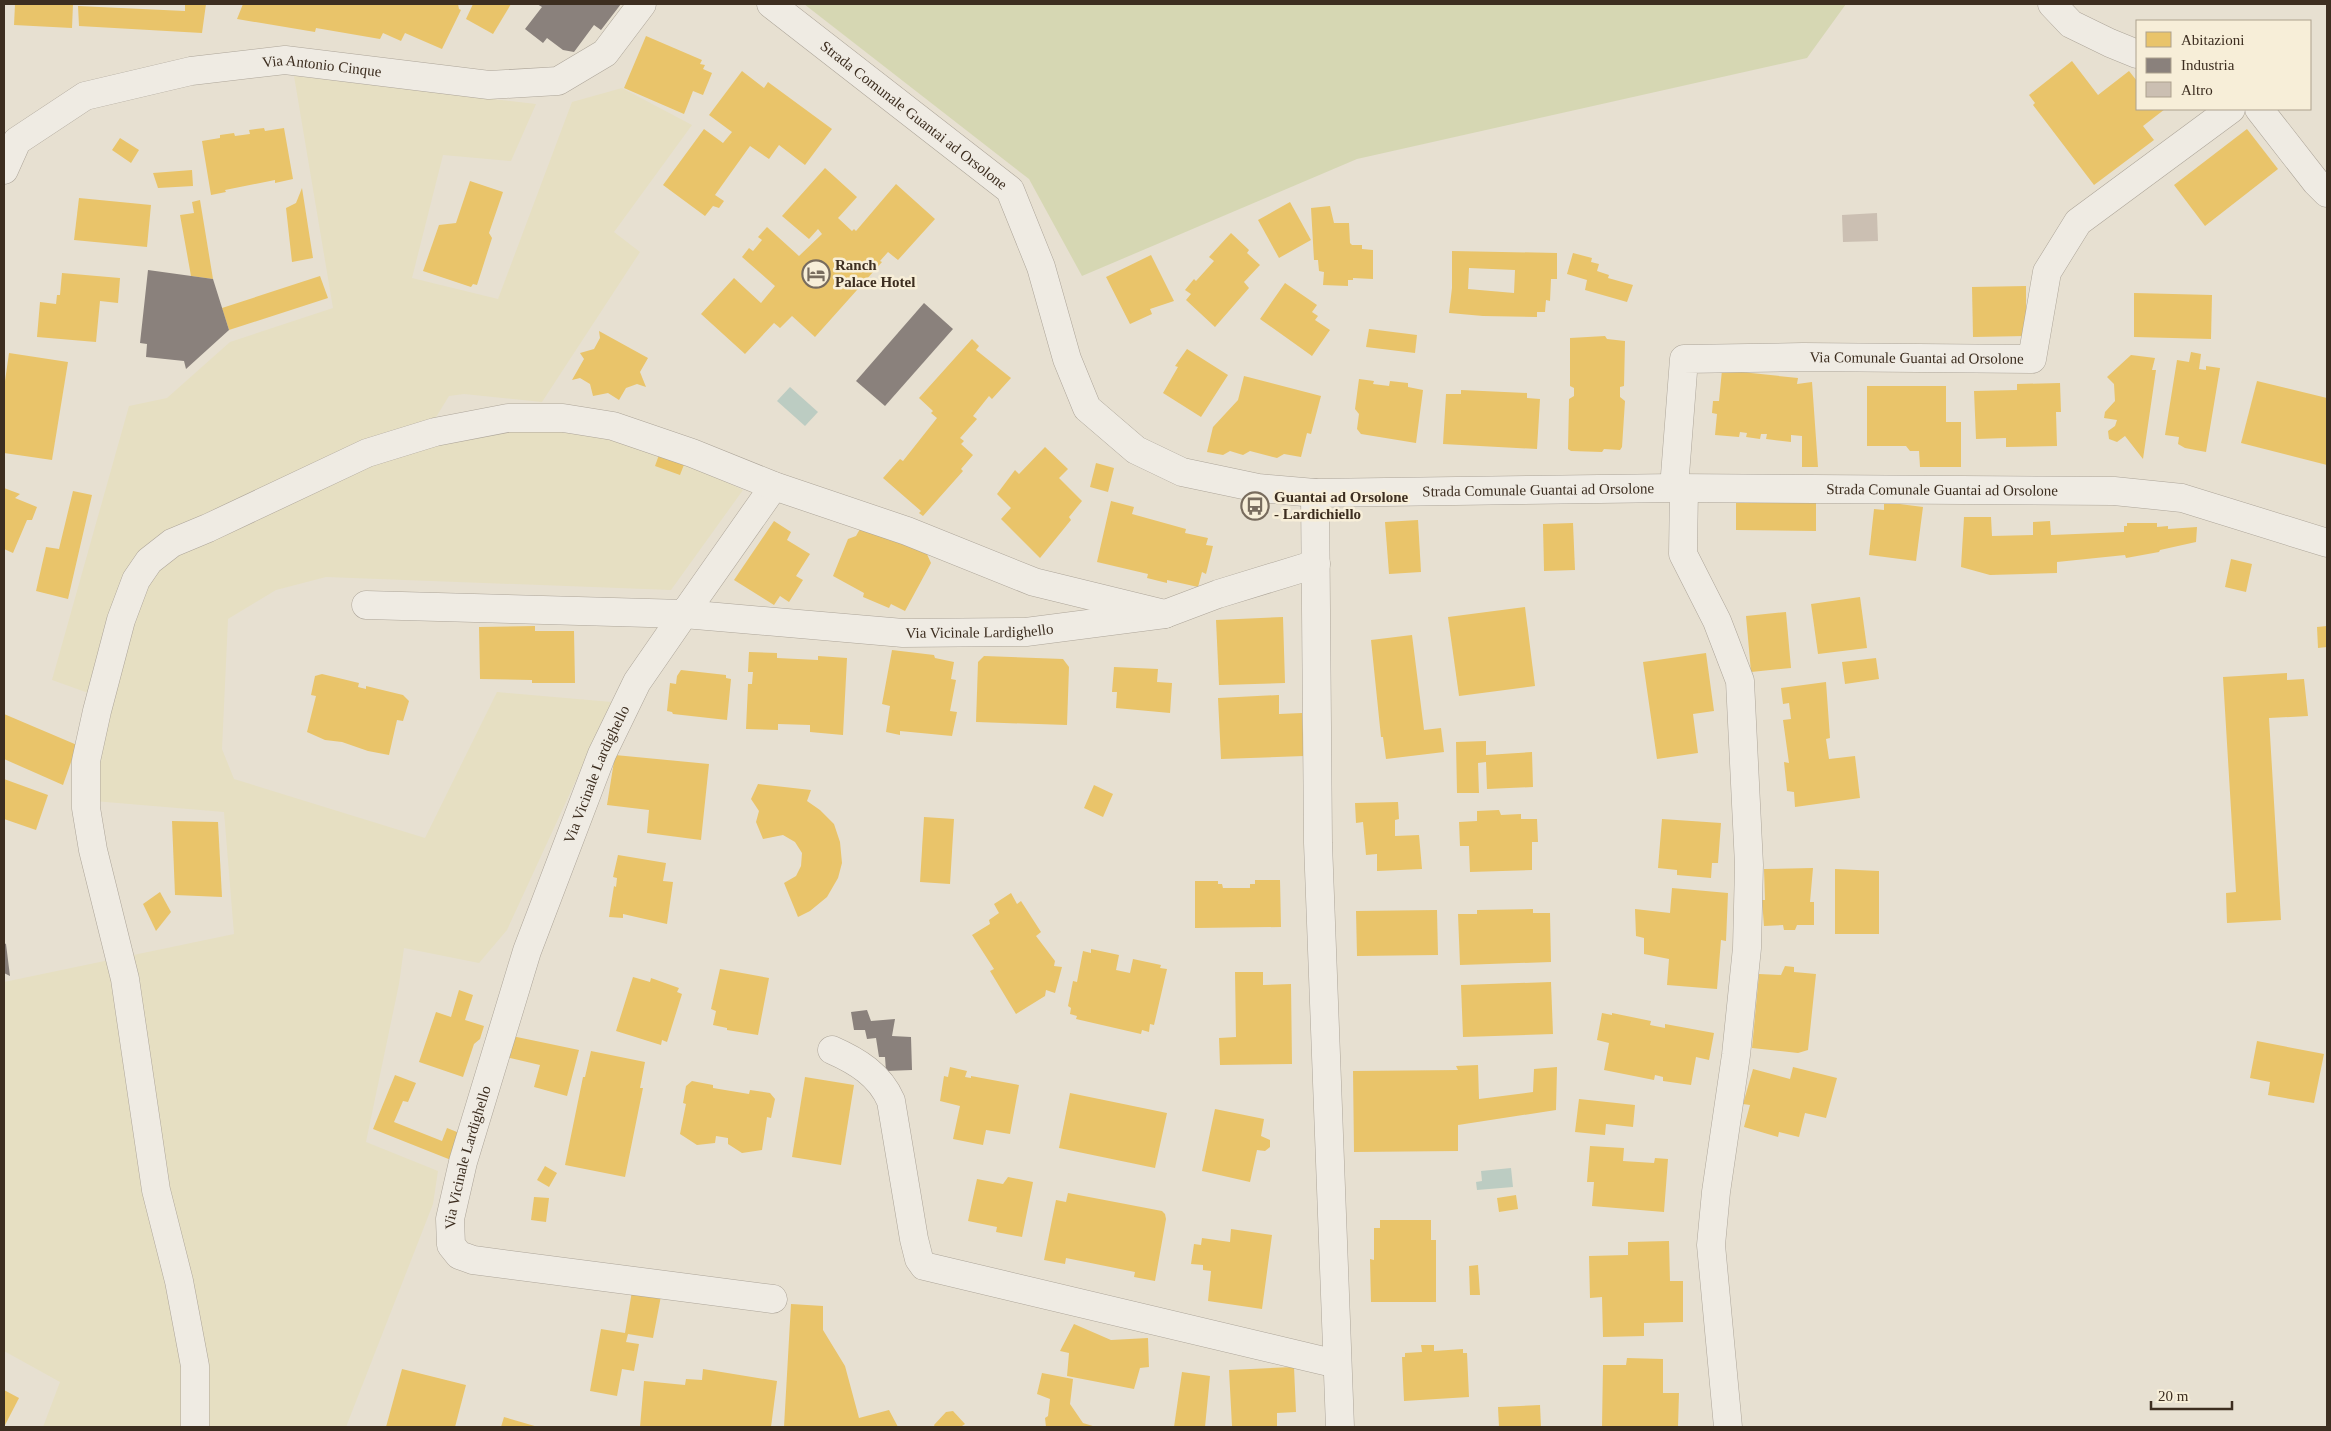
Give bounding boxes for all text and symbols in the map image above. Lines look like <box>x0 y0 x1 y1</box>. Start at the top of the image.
legend <box>2136 20 2311 110</box>
text: Abitazioni <box>2181 32 2244 48</box>
street label: Strada Comunale Guantai ad Orsolone <box>817 38 1010 193</box>
street label: Via Antonio Cinque <box>261 52 383 80</box>
text: Industria <box>2181 57 2235 73</box>
text: Altro <box>2181 82 2213 98</box>
place label: Ranch Palace Hotel <box>835 257 915 290</box>
hotel icon: Ranch Palace Hotel <box>801 259 831 289</box>
street label: Via Comunale Guantai ad Orsolone <box>1809 349 2024 367</box>
street label: Strada Comunale Guantai ad Orsolone <box>1422 480 1655 500</box>
street label: Strada Comunale Guantai ad Orsolone <box>1826 481 2058 499</box>
place label: Guantai ad Orsolone - Lardichiello <box>1274 489 1409 522</box>
bus stop icon: Guantai ad Orsolone - Lardichiello <box>1240 491 1270 521</box>
street label: Via Vicinale Lardighello <box>905 621 1054 641</box>
street label: Via Vicinale Lardighello <box>561 703 632 846</box>
street label: Via Vicinale Lardighello <box>442 1084 494 1230</box>
scale bar <box>2151 1378 2232 1410</box>
text: 20 m <box>2158 1388 2189 1404</box>

